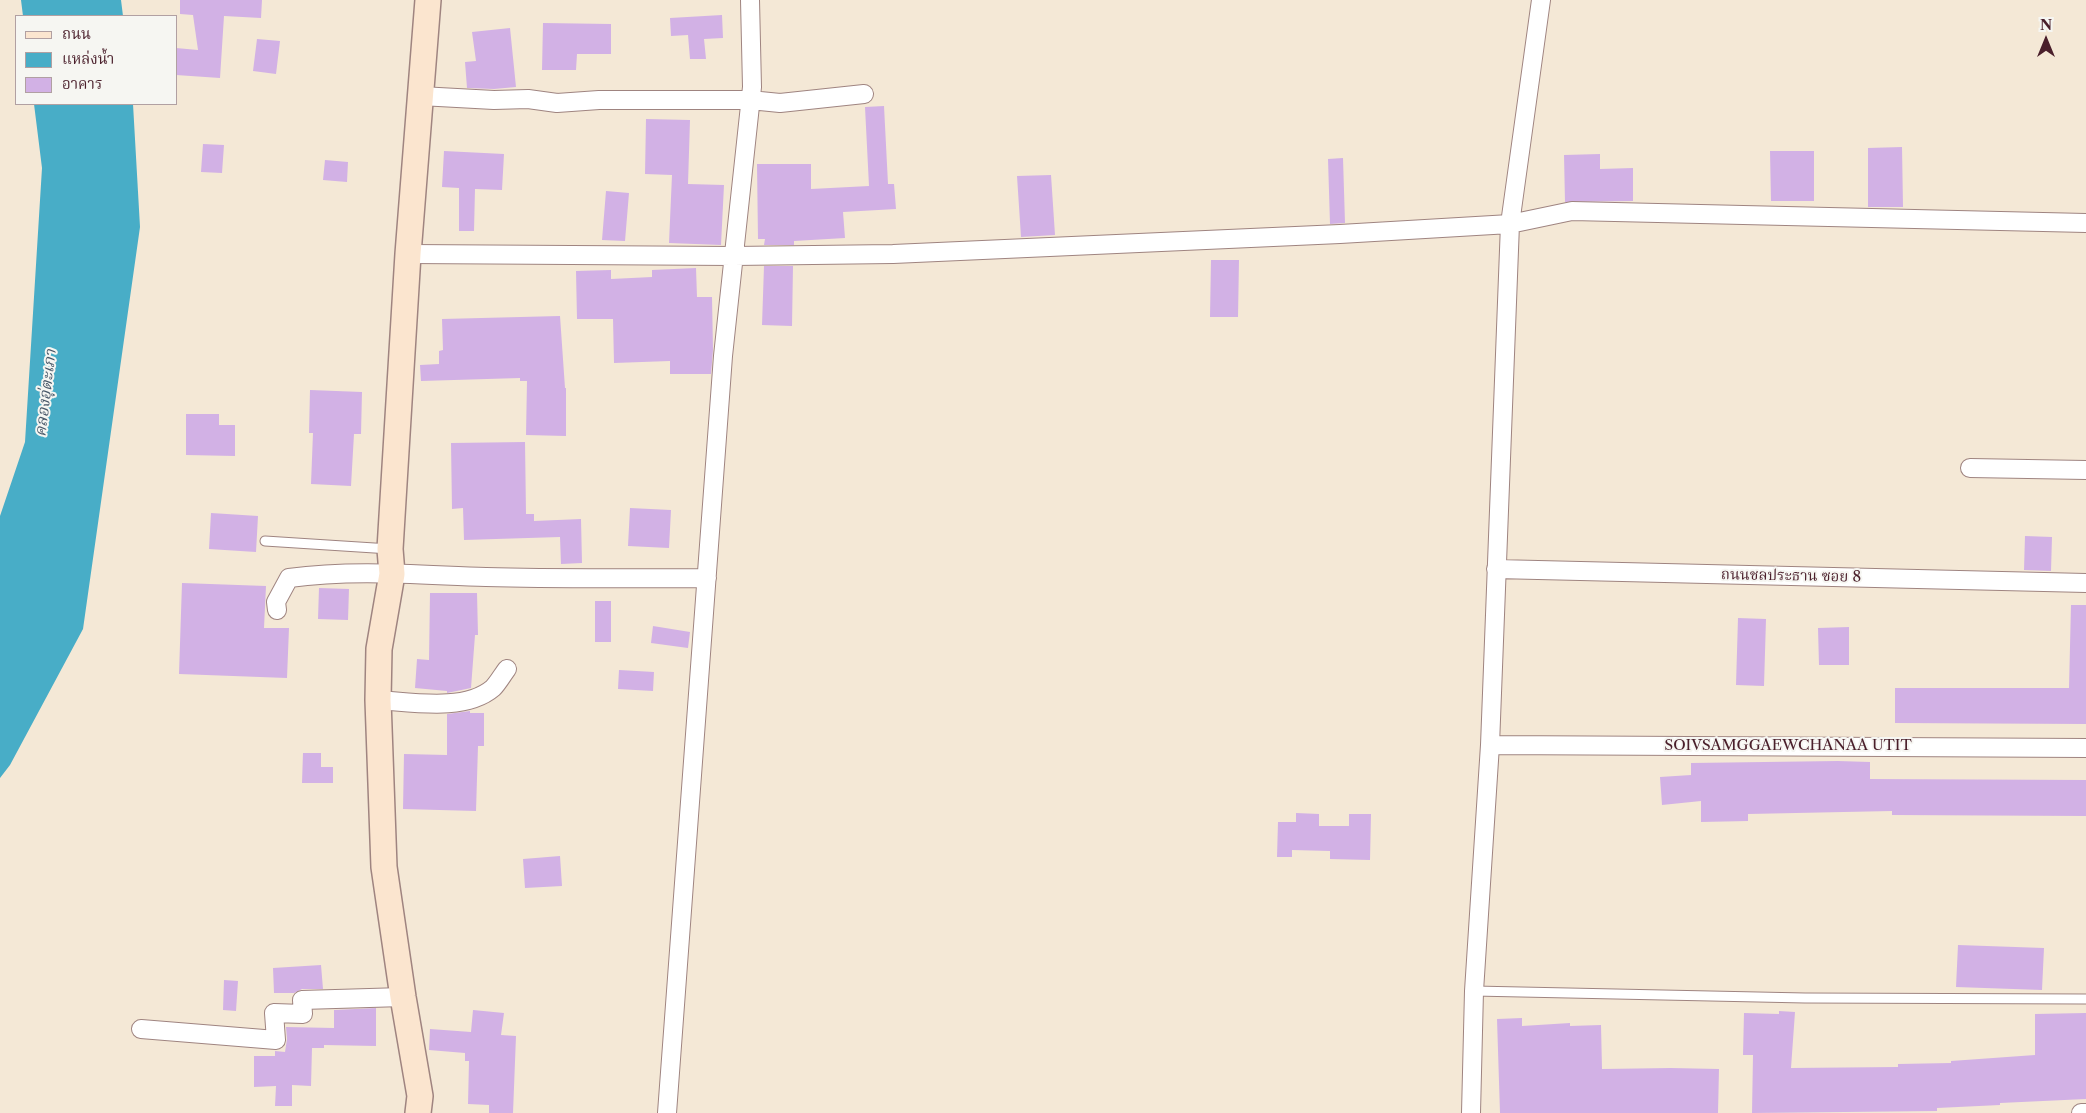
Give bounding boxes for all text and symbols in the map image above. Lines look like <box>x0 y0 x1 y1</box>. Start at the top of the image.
legend <box>15 15 178 105</box>
north arrow <box>2021 15 2071 65</box>
text: N <box>2040 16 2052 34</box>
text: ถนน <box>62 24 91 43</box>
text: แหล่งน้ำ <box>62 49 114 68</box>
text: อาคาร <box>62 74 102 93</box>
water label: คลองอุ่ตะเภา <box>31 348 61 438</box>
street label: ถนนชลประธาน ซอย 8 <box>1721 566 1861 586</box>
street label: SOIVSAMGGAEWCHANAA UTIT <box>1664 737 1912 755</box>

